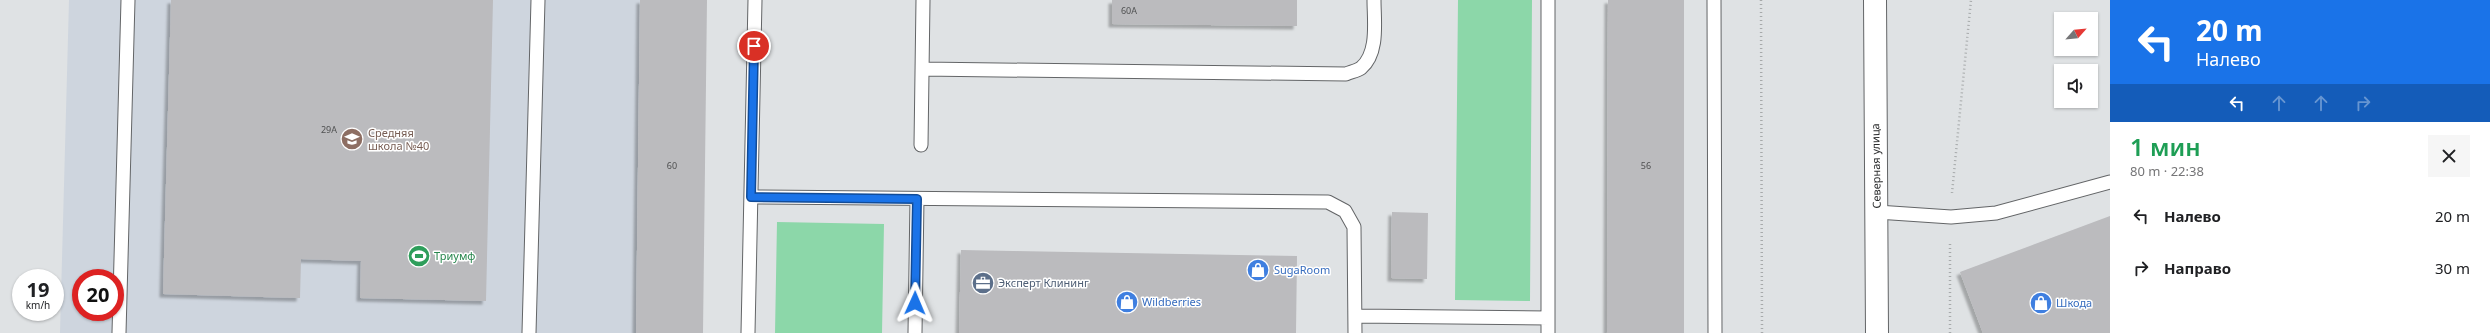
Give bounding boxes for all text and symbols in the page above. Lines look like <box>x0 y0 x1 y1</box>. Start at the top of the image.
house number: 60А <box>1121 4 1137 17</box>
text: 20 m <box>2196 11 2263 49</box>
north arrow <box>2054 12 2098 56</box>
map controls <box>2054 12 2098 108</box>
icon: left <box>2130 16 2182 68</box>
pin <box>737 29 771 63</box>
icon: arrive <box>743 35 765 57</box>
text: Налево <box>2196 47 2261 71</box>
button: sound <box>2054 64 2098 108</box>
icon: left <box>2226 92 2248 114</box>
icon: ahead <box>2268 92 2290 114</box>
icon: ahead <box>2310 92 2332 114</box>
icon: right <box>2352 92 2374 114</box>
house number: 29А <box>321 123 337 136</box>
street label: Северная улица <box>1867 123 1884 209</box>
place label: Средняя школа №40 <box>368 125 429 153</box>
school or university icon: Средняя школа №40 <box>339 126 365 152</box>
text: 1 мин <box>2130 130 2201 163</box>
button: close <box>2428 135 2470 177</box>
house number: 60 <box>667 159 677 172</box>
house number: 56 <box>1641 159 1651 172</box>
text: 80 m · 22:38 <box>2130 162 2204 180</box>
icon: left <box>2130 205 2152 227</box>
text: Налево <box>2164 206 2221 226</box>
text: 20 m <box>2435 206 2470 226</box>
sports icon: Триумф <box>406 243 432 269</box>
place label: Триумф <box>434 248 475 263</box>
shop icon: SugaRoom <box>1245 257 1271 283</box>
icon: right <box>2130 257 2152 279</box>
text: Направо <box>2164 258 2231 278</box>
text: 30 m <box>2435 258 2470 278</box>
place label: SugaRoom <box>1274 262 1330 277</box>
speed limit sign: 20 <box>72 269 124 321</box>
office icon: Эксперт Клининг <box>970 270 996 296</box>
place label: Эксперт Клининг <box>998 275 1089 290</box>
text: 19 <box>27 276 49 303</box>
position arrow <box>894 282 936 324</box>
shop icon: Wildberries <box>1114 289 1140 315</box>
shop icon: Шкода <box>2028 290 2054 316</box>
place label: Wildberries <box>1142 294 1201 309</box>
place label: Шкода <box>2056 295 2092 310</box>
text: km/h <box>26 298 50 312</box>

